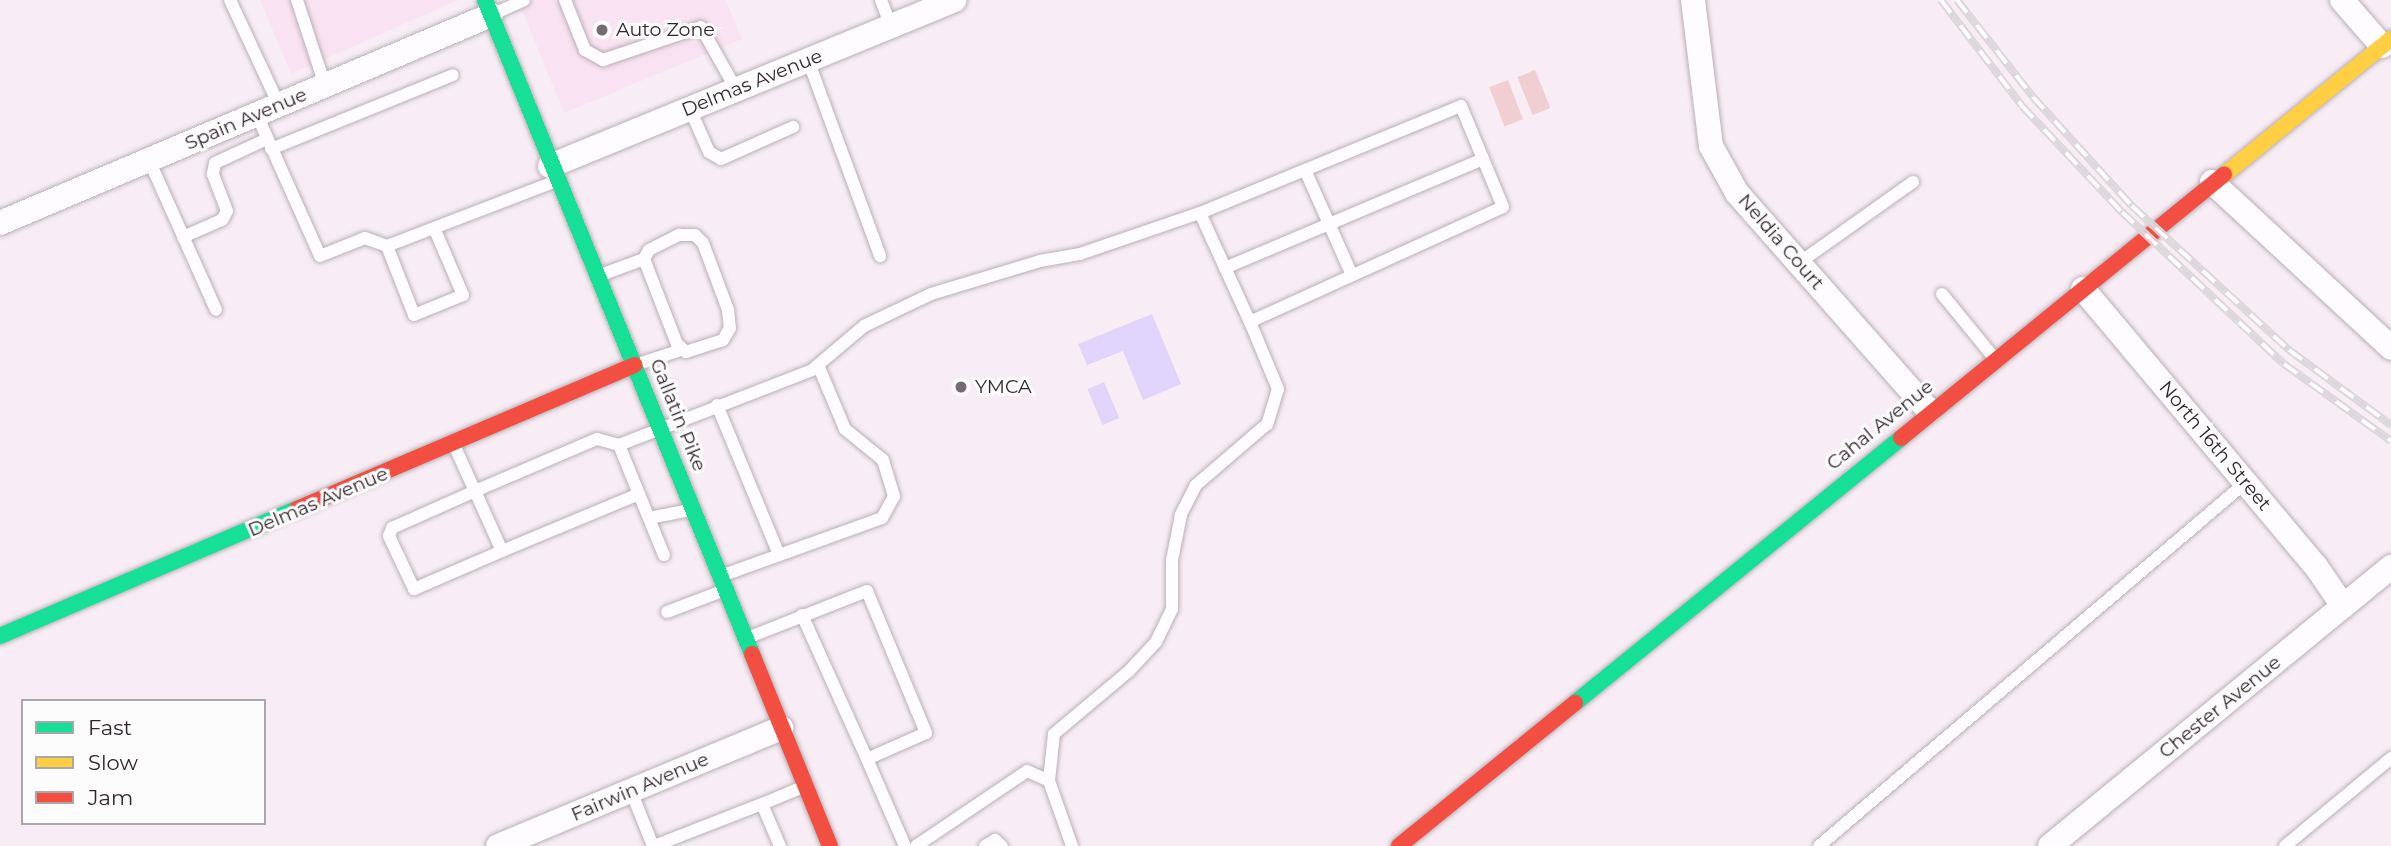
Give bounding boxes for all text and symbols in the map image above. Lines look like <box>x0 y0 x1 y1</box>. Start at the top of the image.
place label: Auto Zone <box>616 19 715 41</box>
marker: Auto Zone <box>594 22 610 38</box>
street label: Delmas Avenue <box>678 44 826 122</box>
street label: Spain Avenue <box>182 83 310 155</box>
street label: Neldia Court <box>1733 189 1829 295</box>
street label: Gallatin Pike <box>645 355 711 475</box>
street label: Cahal Avenue <box>1822 375 1938 475</box>
place label: YMCA <box>975 376 1032 398</box>
street label: North 16th Street <box>2154 377 2276 515</box>
marker: YMCA <box>953 379 969 395</box>
street label: Delmas Avenue <box>245 462 391 542</box>
street label: Chester Avenue <box>2154 651 2286 763</box>
legend <box>21 699 266 825</box>
text: Fast <box>88 715 132 740</box>
street label: Fairwin Avenue <box>568 748 712 826</box>
text: Slow <box>88 750 138 775</box>
text: Jam <box>88 785 133 810</box>

